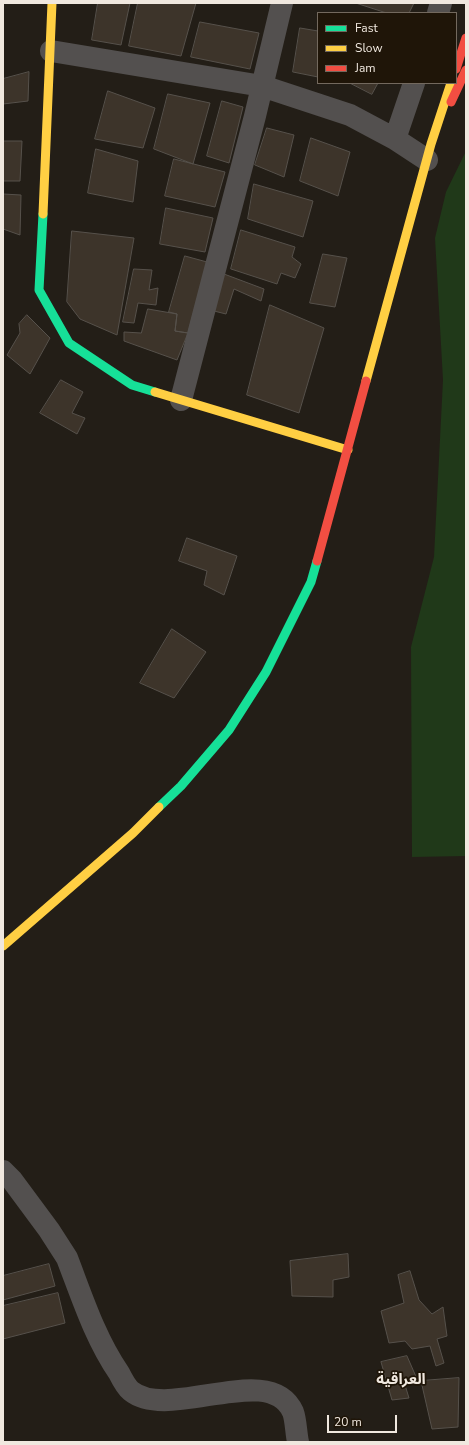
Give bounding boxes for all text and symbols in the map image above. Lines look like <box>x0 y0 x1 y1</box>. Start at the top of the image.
legend <box>317 12 457 84</box>
text: Fast <box>355 20 378 36</box>
text: Slow <box>355 40 383 56</box>
text: Jam <box>355 60 376 76</box>
district label: العراقية <box>376 1371 426 1389</box>
scale bar <box>329 1407 399 1433</box>
text: 20 m <box>334 1414 362 1430</box>

